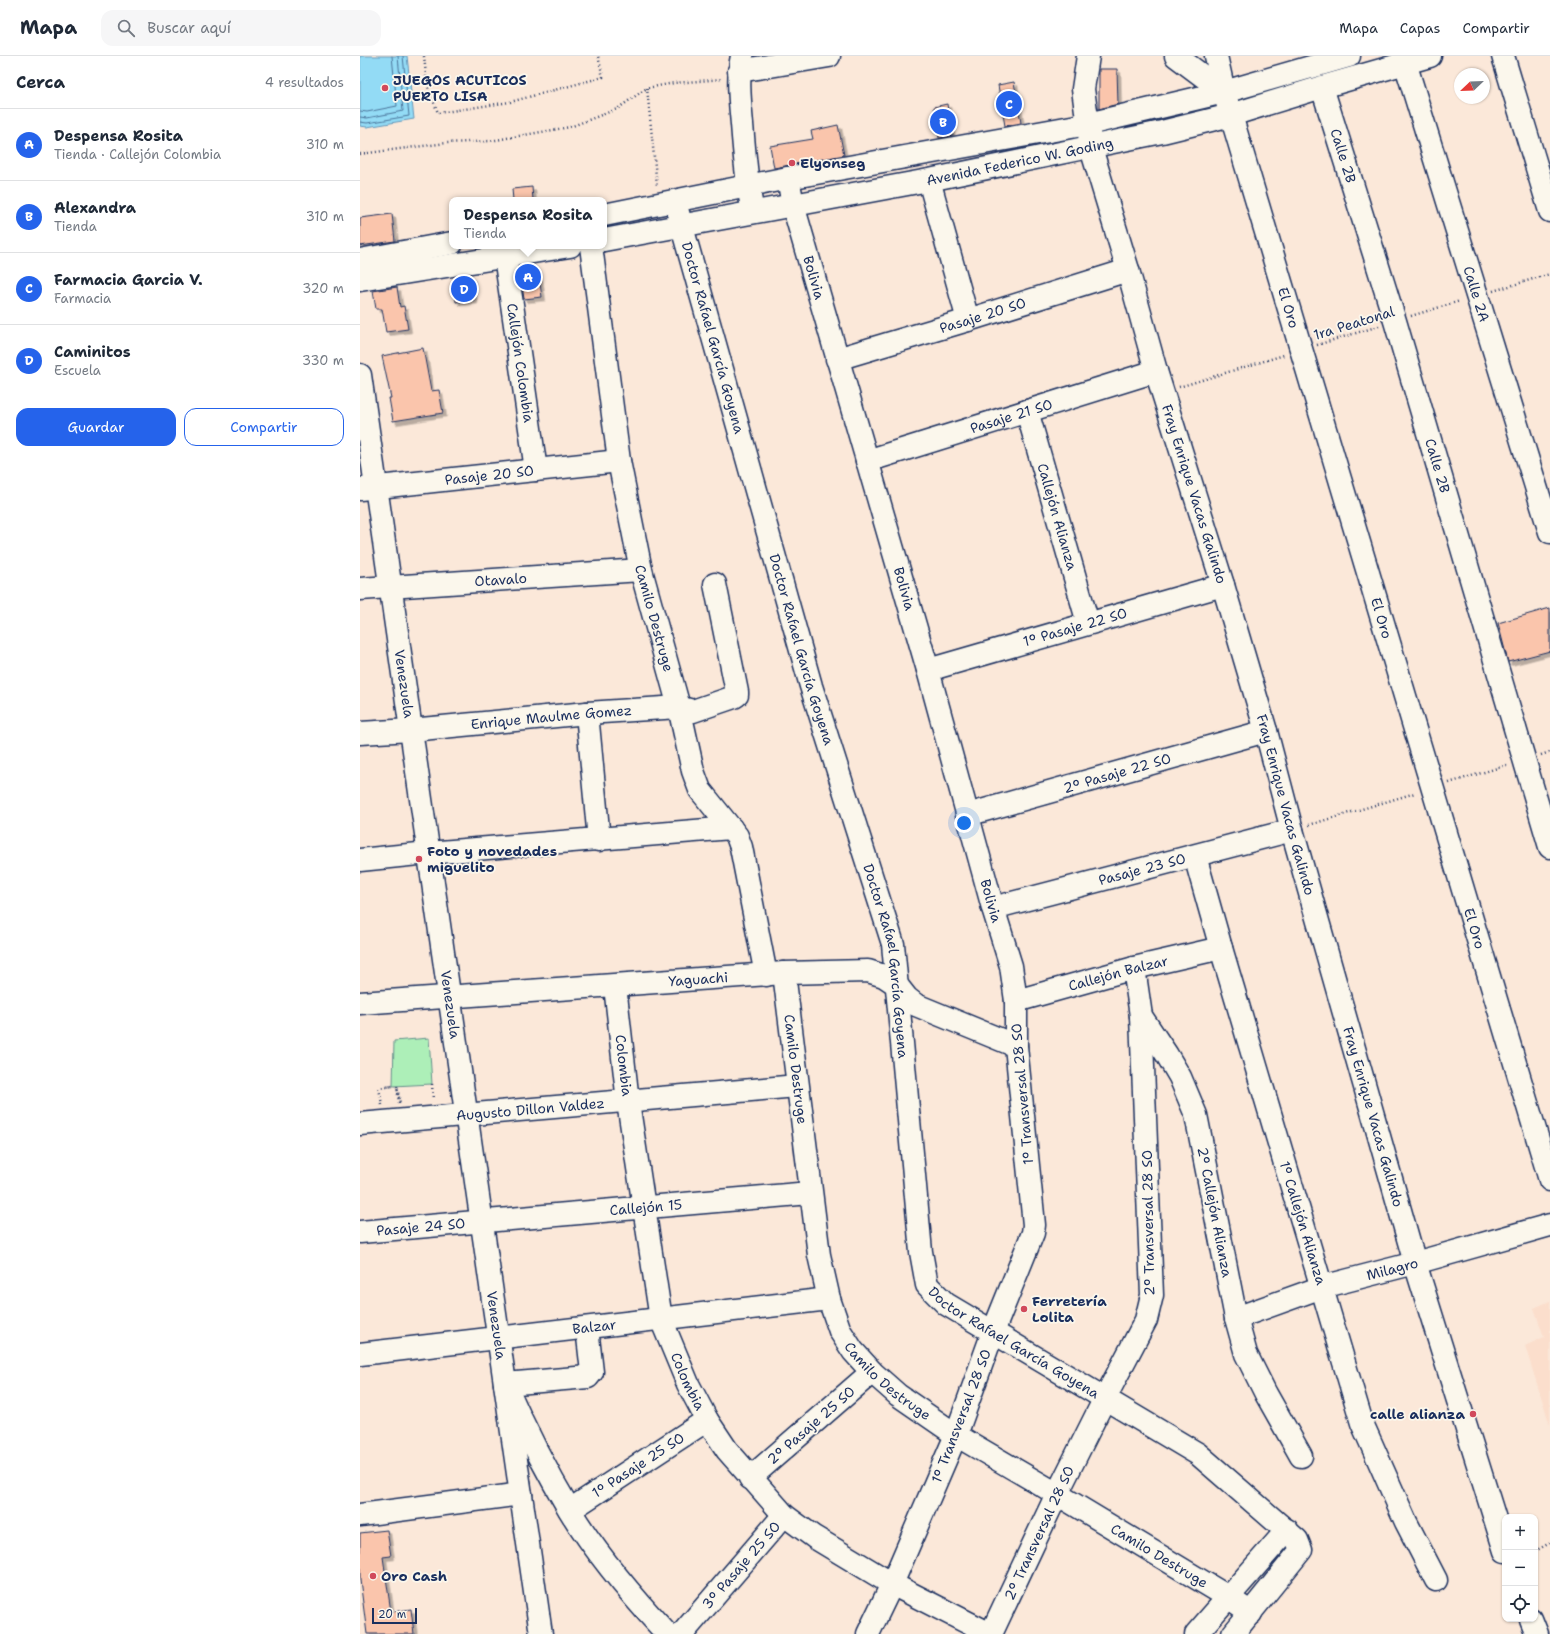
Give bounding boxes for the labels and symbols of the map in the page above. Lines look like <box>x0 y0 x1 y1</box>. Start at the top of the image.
north arrow <box>1454 68 1490 104</box>
place label: JUEGOS ACUTICOS PUERTO LISA <box>393 71 527 105</box>
marker: JUEGOS ACUTICOS PUERTO LISA <box>380 83 390 93</box>
pin: C <box>996 89 1022 119</box>
pin: B <box>930 107 956 137</box>
street label: Calle 2B <box>1327 126 1360 185</box>
street label: Avenida Federico W. Goding <box>925 133 1115 189</box>
place label: Elyonseg <box>800 154 865 172</box>
marker: Elyonseg <box>787 158 797 168</box>
street label: Doctor Rafael García Goyena <box>678 240 749 436</box>
street label: Bolivia <box>799 254 829 302</box>
pin: A <box>515 262 541 292</box>
street label: Calle 2A <box>1459 264 1494 324</box>
pin: D <box>451 274 477 304</box>
street label: El Oro <box>1274 285 1303 330</box>
street label: Pasaje 20 SO <box>937 293 1028 337</box>
street label: Callejón Colombia <box>503 302 538 424</box>
street label: 1ra Peatonal <box>1311 302 1398 344</box>
street label: Pasaje 21 SO <box>968 395 1055 437</box>
street label: Fray Enrique Vacas Galindo <box>1158 402 1231 586</box>
street label: Calle 2B <box>1421 436 1454 495</box>
street label: Pasaje 20 SO <box>444 461 535 489</box>
street label: Callejón Alianza <box>1034 461 1081 573</box>
street label: Doctor Rafael García Goyena <box>765 552 838 748</box>
street label: Camilo Destruge <box>631 563 678 674</box>
street label: Bolivia <box>890 565 919 613</box>
street label: Otavalo <box>474 569 527 590</box>
street label: El Oro <box>1367 595 1396 641</box>
street label: 1º Pasaje 22 SO <box>1021 604 1129 650</box>
street label: Venezuela <box>391 648 418 720</box>
street label: Enrique Maulme Gomez <box>470 701 633 733</box>
street label: Fray Enrique Vacas Galindo <box>1253 712 1319 897</box>
street label: 2º Pasaje 22 SO <box>1061 749 1173 797</box>
your location <box>954 813 974 833</box>
place label: Foto y novedades miguelito <box>427 842 557 876</box>
street label: Pasaje 23 SO <box>1097 849 1187 889</box>
marker: Foto y novedades miguelito <box>414 854 424 864</box>
street label: Doctor Rafael García Goyena <box>859 862 912 1059</box>
street label: Bolivia <box>977 877 1006 925</box>
street label: El Oro <box>1460 906 1489 951</box>
street label: Callejón Balzar <box>1066 951 1170 995</box>
street label: Yaguachi <box>668 968 729 990</box>
street label: Venezuela <box>437 969 464 1040</box>
street label: Camilo Destruge <box>780 1013 812 1125</box>
street label: 1º Transversal 28 SO <box>1007 1022 1037 1166</box>
street label: Fray Enrique Vacas Galindo <box>1339 1024 1408 1209</box>
street label: Colombia <box>612 1034 636 1098</box>
street label: Augusto Dillon Valdez <box>455 1094 605 1125</box>
street label: 2º Callejón Alianza <box>1194 1145 1237 1279</box>
street label: 2º Transversal 28 SO <box>1138 1150 1158 1296</box>
street label: 1º Callejón Alianza <box>1276 1159 1330 1287</box>
street label: Callejón 15 <box>609 1195 683 1219</box>
street label: Pasaje 24 SO <box>376 1214 466 1240</box>
street label: Milagro <box>1364 1254 1420 1284</box>
street label: Doctor Rafael García Goyena <box>925 1283 1103 1402</box>
street label: Venezuela <box>483 1290 510 1361</box>
place label: Ferretería Lolita <box>1032 1292 1107 1326</box>
marker: Ferretería Lolita <box>1019 1304 1029 1314</box>
street label: Balzar <box>571 1315 618 1338</box>
street label: Camilo Destruge <box>840 1338 935 1424</box>
street label: 1º Transversal 28 SO <box>927 1346 995 1486</box>
street label: Colombia <box>667 1350 709 1413</box>
street label: 2º Pasaje 25 SO <box>763 1382 859 1468</box>
place label: calle alianza <box>1370 1405 1465 1423</box>
marker: calle alianza <box>1468 1409 1478 1419</box>
street label: 1º Pasaje 25 SO <box>588 1428 688 1502</box>
street label: 2º Transversal 28 SO <box>1000 1463 1078 1603</box>
street label: 3º Pasaje 25 SO <box>698 1517 784 1613</box>
street label: Camilo Destruge <box>1107 1520 1211 1592</box>
place label: Oro Cash <box>381 1567 447 1585</box>
marker: Oro Cash <box>368 1571 378 1581</box>
scale bar <box>372 1606 417 1625</box>

